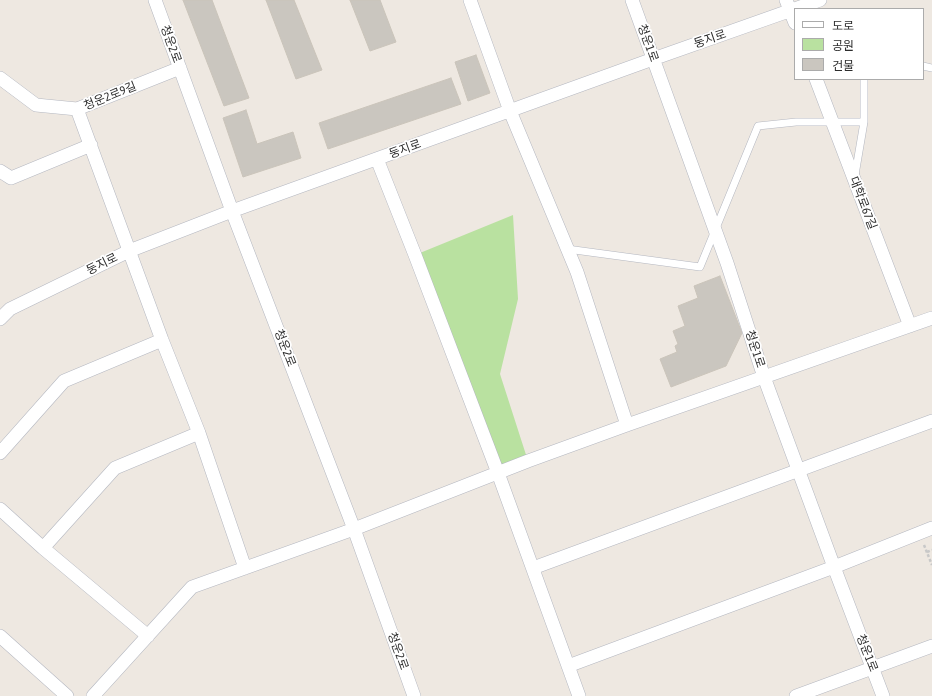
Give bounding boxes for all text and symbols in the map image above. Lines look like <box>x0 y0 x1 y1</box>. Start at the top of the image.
legend <box>794 8 924 80</box>
text: 도로 <box>832 19 854 33</box>
street label: 청운1로 <box>635 22 661 64</box>
street label: 청운2로 <box>158 23 184 65</box>
street label: 둥지로 <box>692 27 728 51</box>
text: 공원 <box>832 39 854 53</box>
text: 건물 <box>832 59 854 73</box>
street label: 청운2로9길 <box>82 79 138 113</box>
street label: 둥지로 <box>387 137 423 161</box>
street label: 대학로67길 <box>846 175 880 231</box>
street label: 둥지로 <box>84 250 120 278</box>
street label: 청운2로 <box>271 327 299 369</box>
street label: 청운1로 <box>742 328 768 370</box>
street label: 청운2로 <box>385 630 411 672</box>
street label: 청운1로 <box>853 632 881 674</box>

